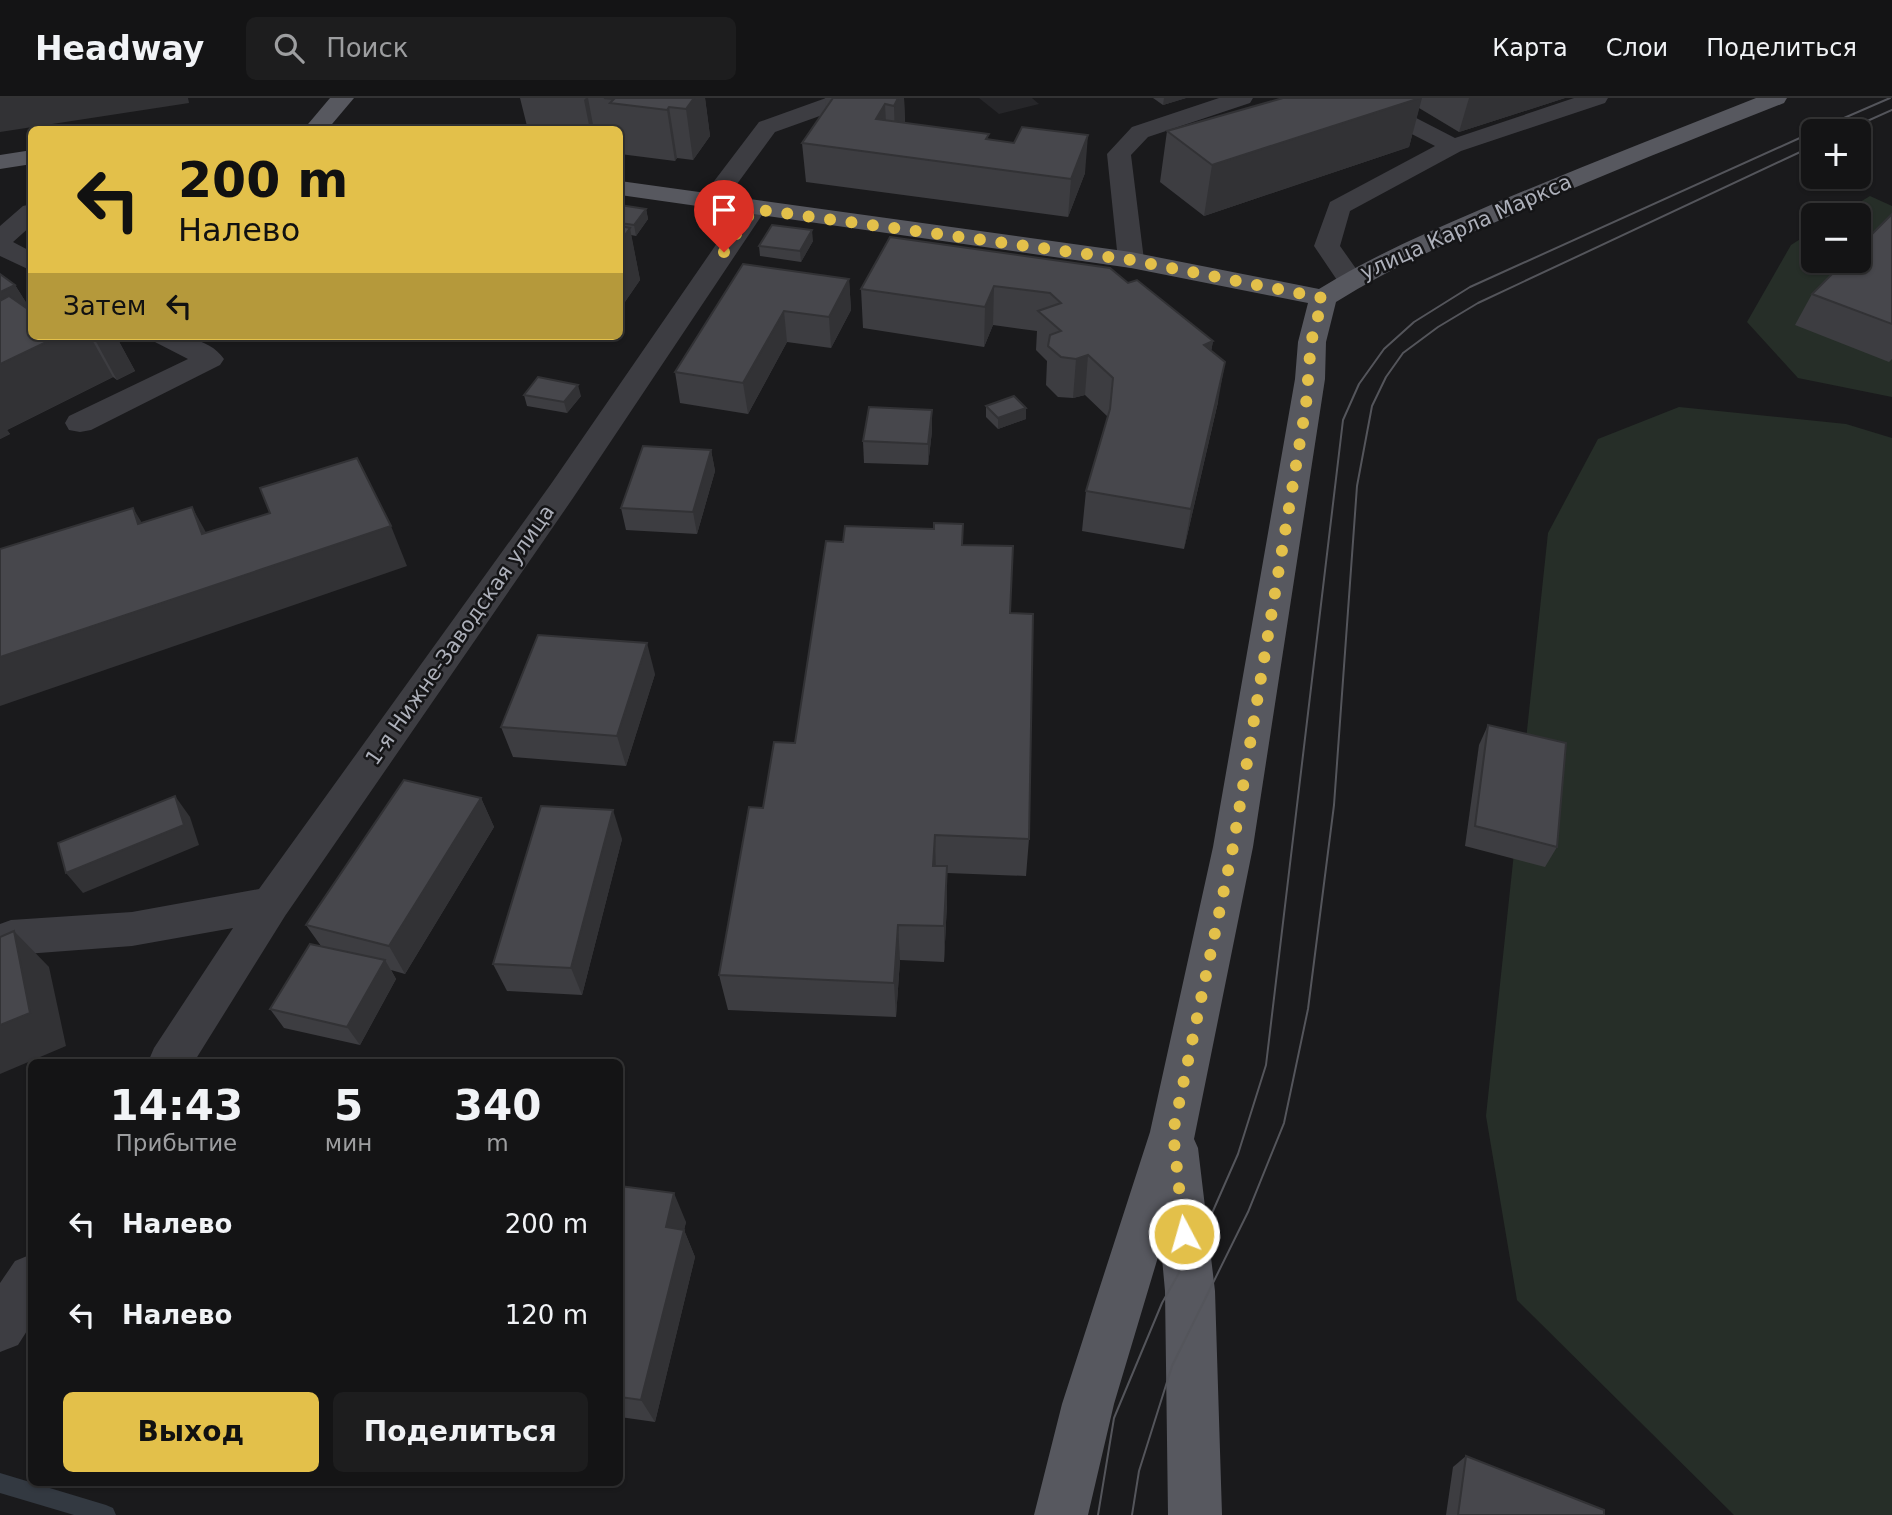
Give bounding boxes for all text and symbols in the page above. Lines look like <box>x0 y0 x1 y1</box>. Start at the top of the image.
search box <box>246 17 736 80</box>
text: Headway <box>35 29 204 68</box>
icon: search <box>270 29 308 67</box>
text: Поиск <box>326 33 409 63</box>
text: Карта <box>1492 34 1568 62</box>
text: Слои <box>1606 34 1668 62</box>
text: Поделиться <box>1706 34 1857 62</box>
map controls <box>1801 119 1871 273</box>
button: + <box>1801 119 1871 189</box>
text: 200 m <box>178 152 348 209</box>
icon: left <box>63 154 154 245</box>
street label: улица Карла Маркса <box>1357 170 1575 284</box>
pin <box>694 180 754 252</box>
icon: arrive <box>705 191 743 229</box>
button: − <box>1801 203 1871 273</box>
text: Налево <box>178 211 300 249</box>
icon: left <box>160 287 198 325</box>
text: Затем <box>63 291 146 321</box>
street label: 1-я Нижне-Заводская улица <box>361 500 559 770</box>
text: 14:43 <box>110 1081 243 1130</box>
text: 5 <box>334 1081 363 1130</box>
text: 340 <box>454 1081 541 1130</box>
text: Прибытие <box>116 1130 237 1156</box>
text: мин <box>325 1130 372 1156</box>
text: m <box>486 1130 509 1156</box>
position arrow <box>1147 1197 1221 1271</box>
icon: left <box>63 1205 101 1243</box>
text: Налево <box>122 1209 232 1239</box>
text: 200 m <box>505 1209 588 1239</box>
icon: left <box>63 1296 101 1334</box>
text: Налево <box>122 1300 232 1330</box>
text: 120 m <box>505 1300 588 1330</box>
button: Выход <box>63 1392 319 1472</box>
button: Поделиться <box>333 1392 588 1472</box>

